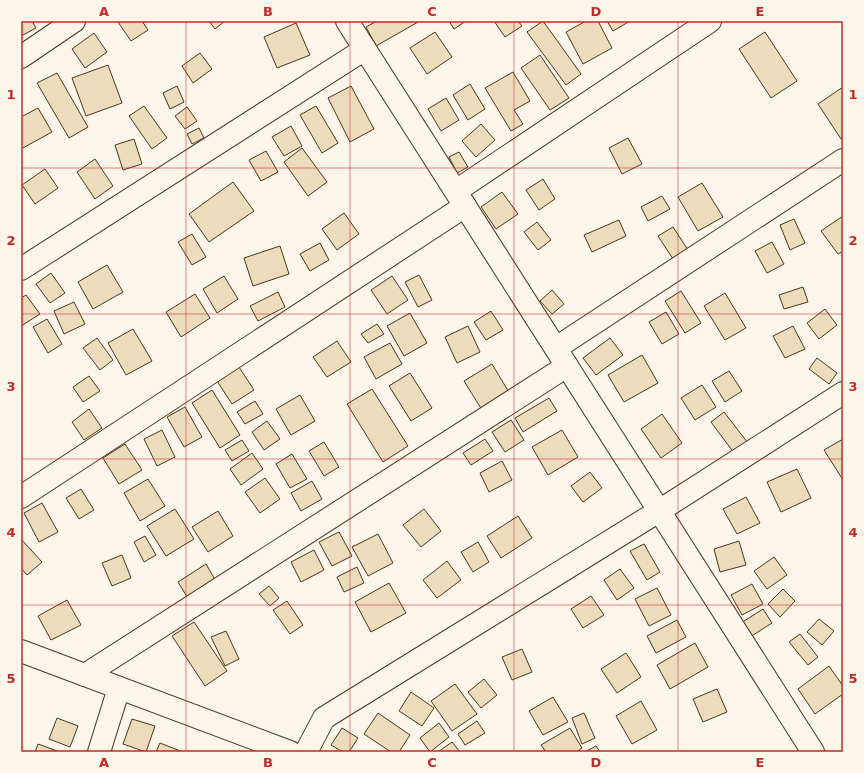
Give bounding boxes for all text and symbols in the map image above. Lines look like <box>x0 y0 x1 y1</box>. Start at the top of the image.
text: A <box>99 4 109 19</box>
text: B <box>263 4 273 19</box>
text: C <box>427 4 437 19</box>
text: D <box>591 4 602 19</box>
text: E <box>756 4 764 19</box>
text: 1 <box>6 87 16 102</box>
text: 1 <box>848 87 858 102</box>
text: 2 <box>6 233 16 248</box>
text: 2 <box>848 233 858 248</box>
text: 3 <box>6 379 16 394</box>
text: 3 <box>848 379 858 394</box>
text: 4 <box>6 525 16 540</box>
text: 4 <box>848 525 858 540</box>
text: 5 <box>6 671 16 686</box>
text: 5 <box>848 671 858 686</box>
text: A <box>99 755 109 770</box>
text: B <box>263 755 273 770</box>
text: C <box>427 755 437 770</box>
text: D <box>591 755 602 770</box>
text: E <box>756 755 764 770</box>

